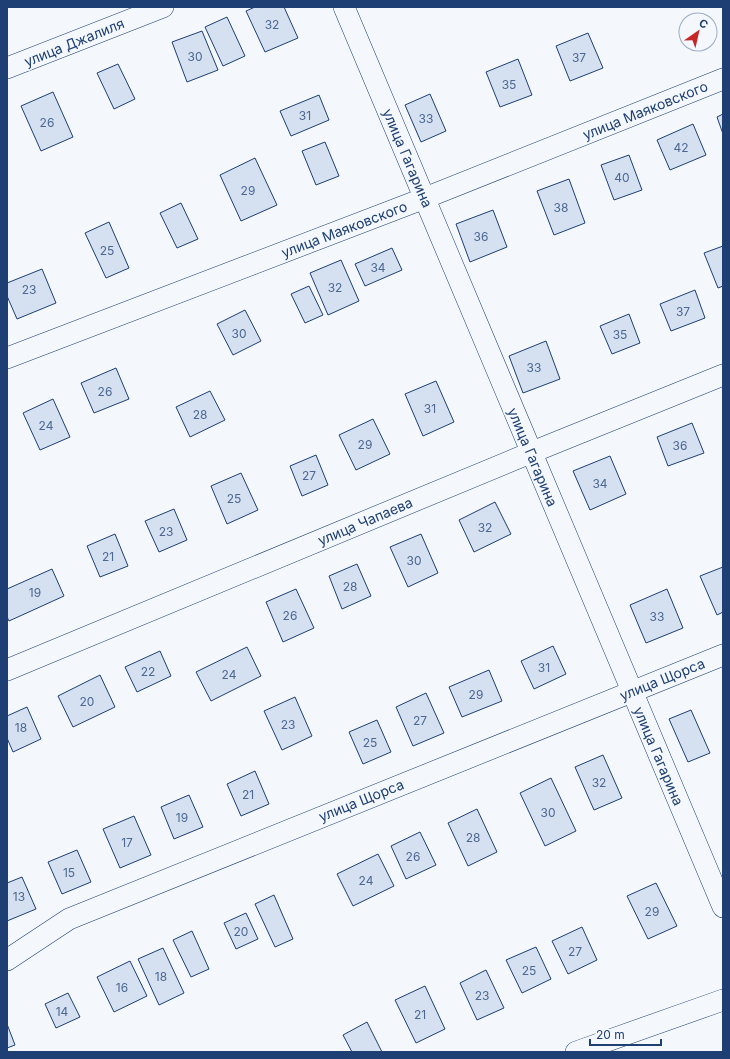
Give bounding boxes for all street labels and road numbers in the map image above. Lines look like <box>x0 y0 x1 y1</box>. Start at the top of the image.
street label: улица Джалиля <box>21 14 127 70</box>
street label: улица Маяковского <box>580 77 710 143</box>
street label: улица Гагарина <box>380 106 436 210</box>
street label: улица Маяковского <box>279 197 409 261</box>
street label: улица Гагарина <box>505 405 561 509</box>
street label: улица Чапаева <box>315 493 415 549</box>
street label: улица Щорса <box>617 654 707 704</box>
street label: улица Гагарина <box>631 704 687 808</box>
street label: улица Щорса <box>316 775 406 825</box>

